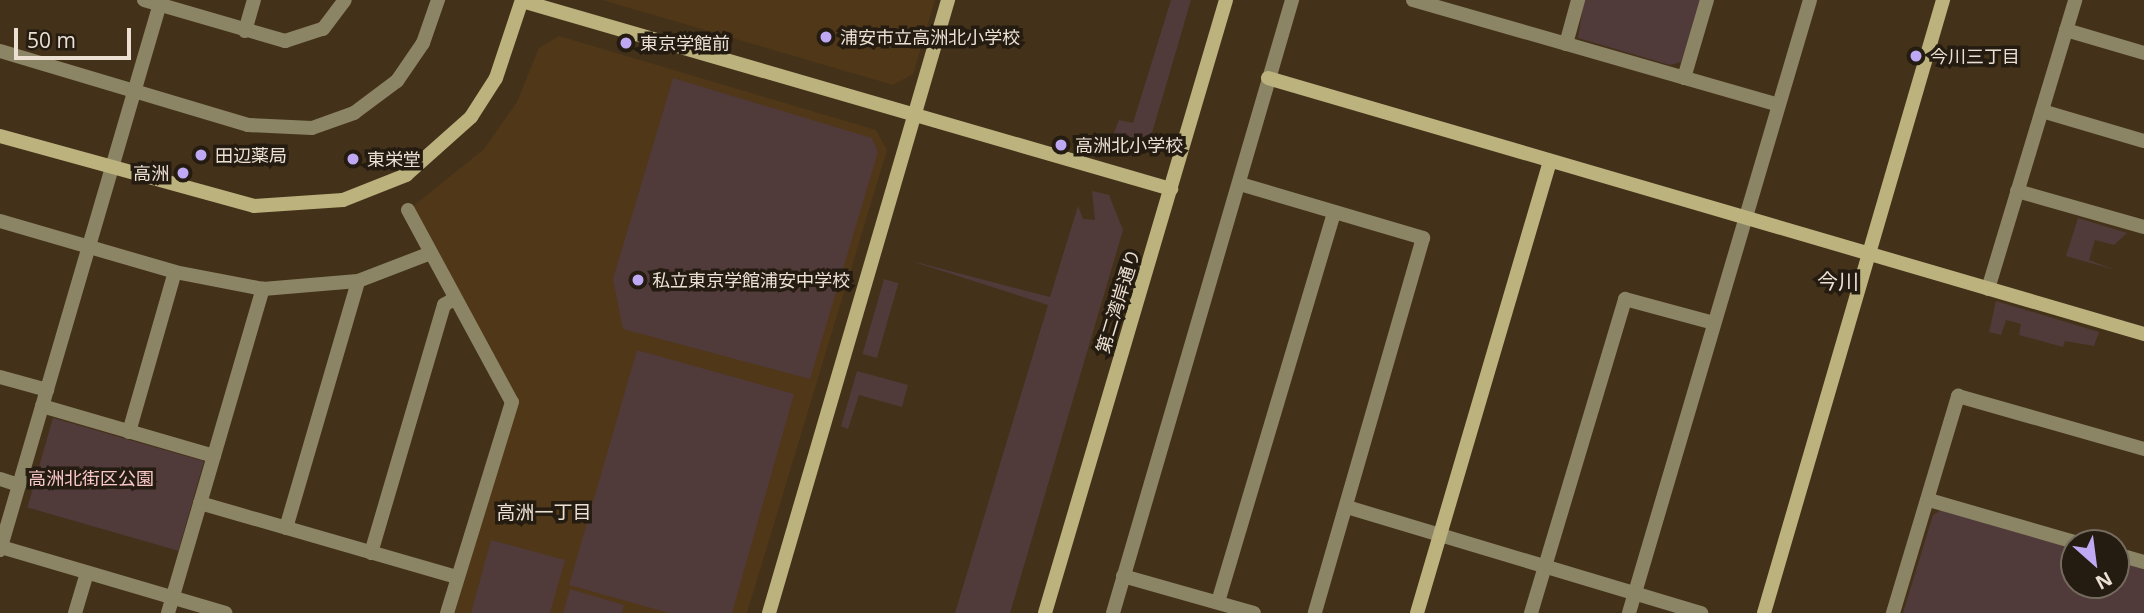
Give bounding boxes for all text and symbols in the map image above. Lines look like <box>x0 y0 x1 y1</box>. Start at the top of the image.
scale bar <box>18 14 135 58</box>
text: 50 m <box>27 26 76 54</box>
place label: 浦安市立高洲北小学校 <box>840 26 1020 48</box>
marker: 浦安市立高洲北小学校 <box>818 29 834 45</box>
place label: 東京学館前 <box>640 32 730 54</box>
marker: 東京学館前 <box>618 35 634 51</box>
place label: 今川三丁目 <box>1930 45 2020 67</box>
marker: 今川三丁目 <box>1908 48 1924 64</box>
place label: 高洲北小学校 <box>1075 134 1183 156</box>
marker: 高洲北小学校 <box>1053 137 1069 153</box>
place label: 田辺薬局 <box>215 144 287 166</box>
marker: 田辺薬局 <box>193 147 209 163</box>
place label: 東栄堂 <box>367 148 421 170</box>
marker: 東栄堂 <box>345 151 361 167</box>
place label: 高洲 <box>133 162 169 184</box>
marker: 高洲 <box>175 165 191 181</box>
street label: 第二湾岸通り <box>1092 246 1144 356</box>
district label: 今川 <box>1817 268 1859 294</box>
place label: 私立東京学館浦安中学校 <box>652 269 850 291</box>
marker: 私立東京学館浦安中学校 <box>630 272 646 288</box>
park label: 高洲北街区公園 <box>28 467 154 489</box>
district label: 高洲一丁目 <box>497 502 591 524</box>
north arrow <box>2060 529 2130 599</box>
text: N <box>2091 566 2117 596</box>

